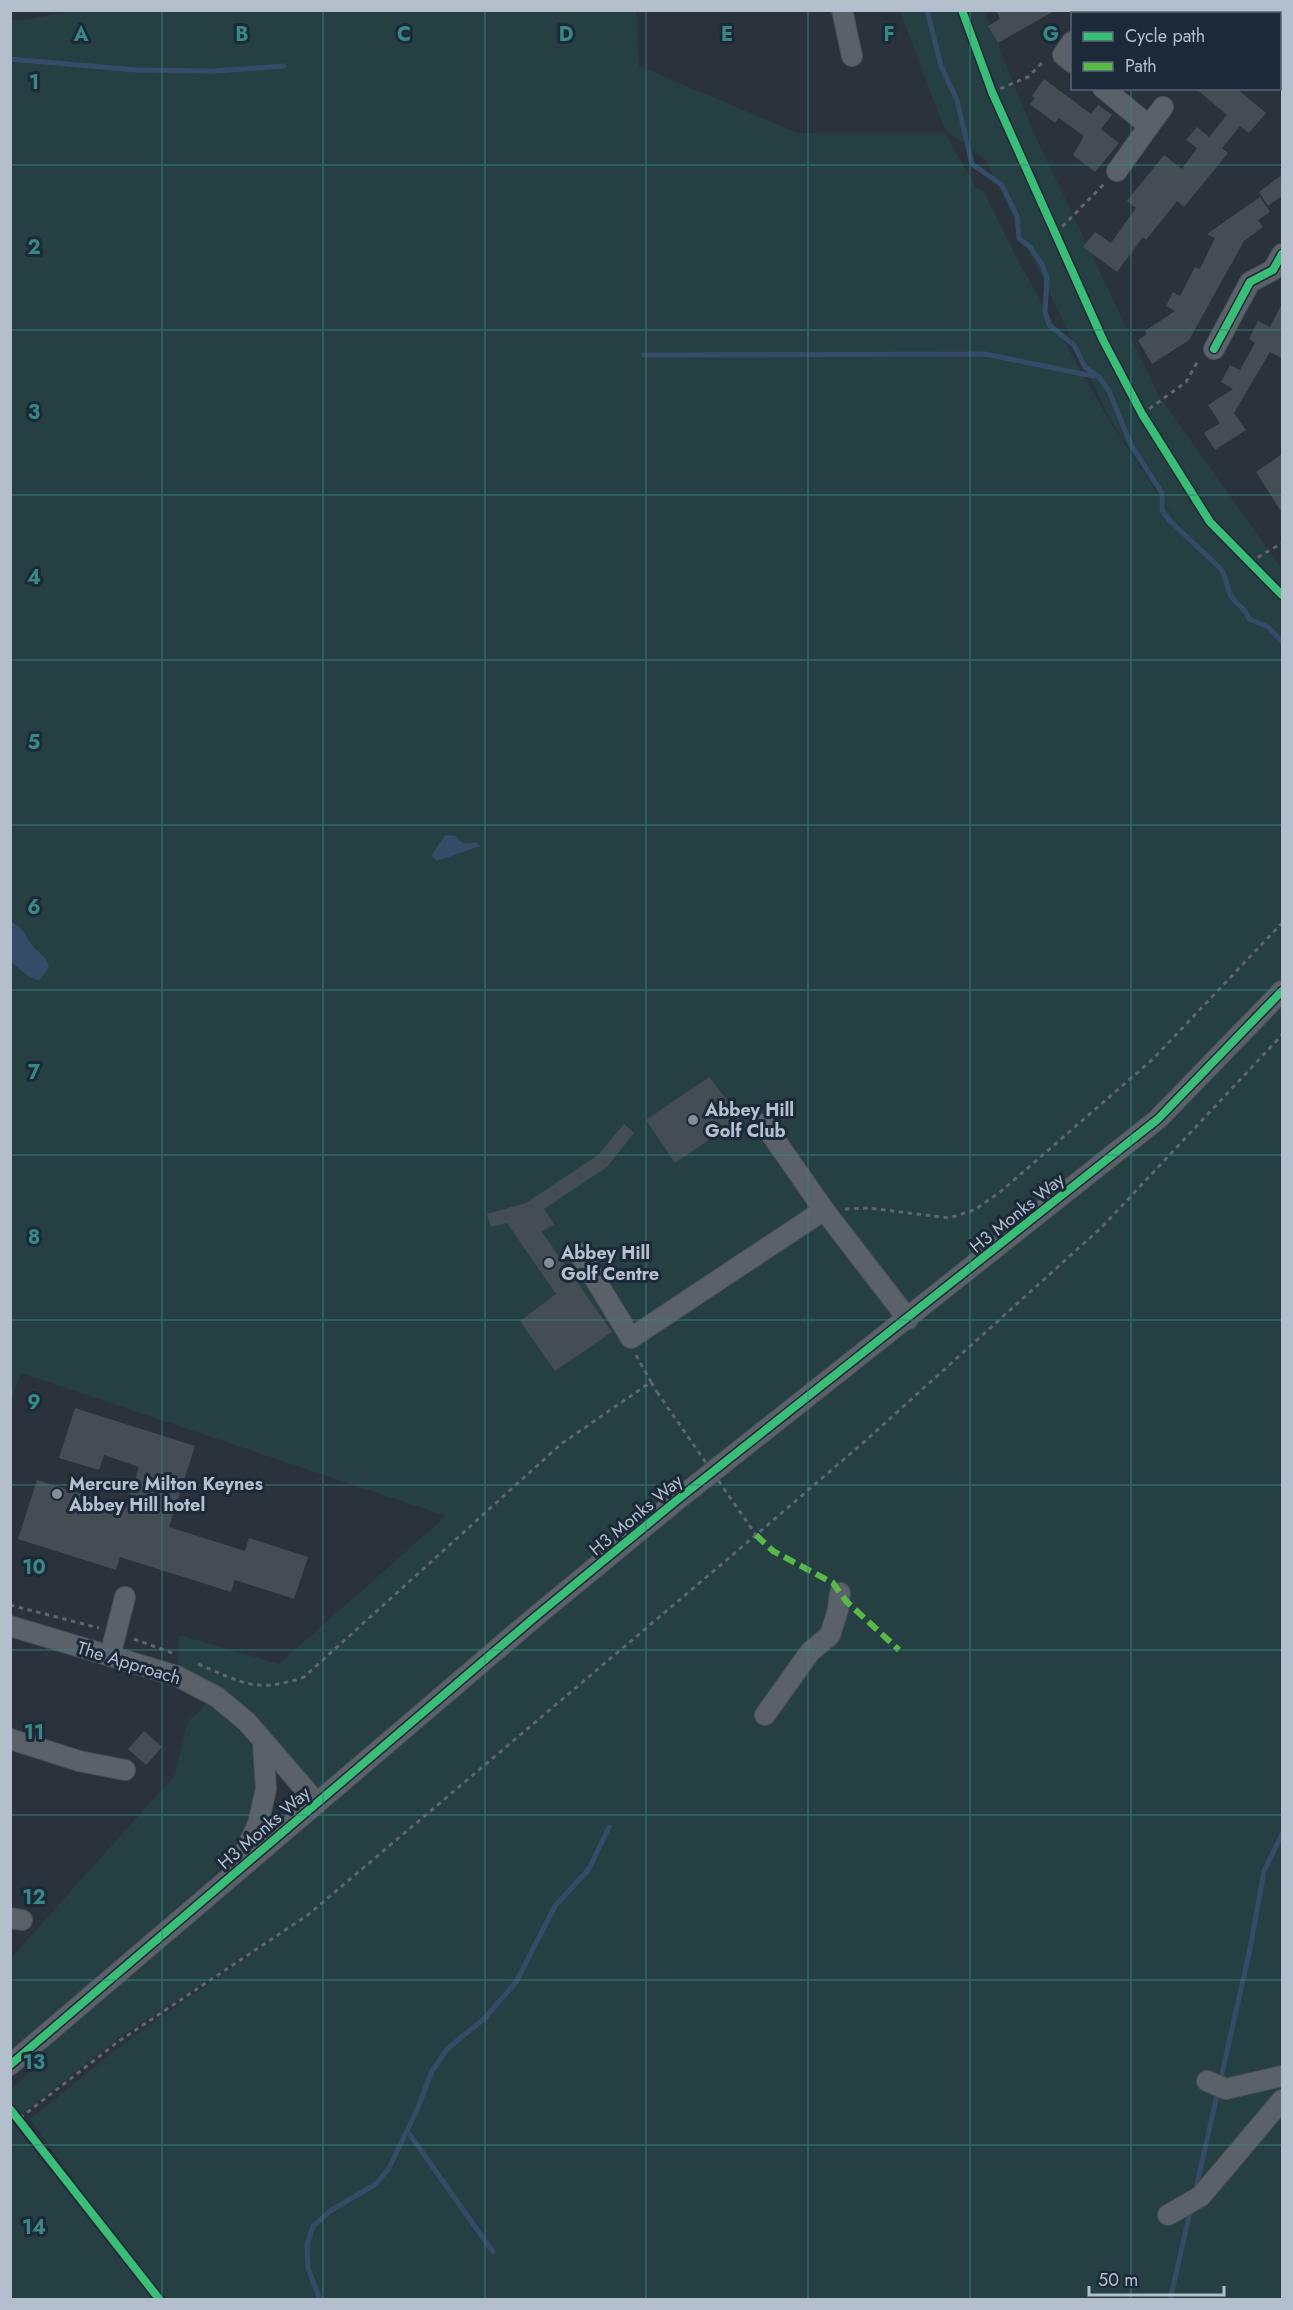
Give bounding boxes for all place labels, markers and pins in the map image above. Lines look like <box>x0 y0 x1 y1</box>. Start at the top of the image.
place label: Abbey Hill Golf Club <box>704 1097 794 1144</box>
marker: Abbey Hill Golf Club <box>686 1113 700 1127</box>
place label: Abbey Hill Golf Centre <box>560 1240 659 1287</box>
marker: Abbey Hill Golf Centre <box>542 1256 556 1270</box>
place label: Mercure Milton Keynes Abbey Hill hotel <box>68 1471 263 1518</box>
marker: Mercure Milton Keynes Abbey Hill hotel <box>50 1487 64 1501</box>

